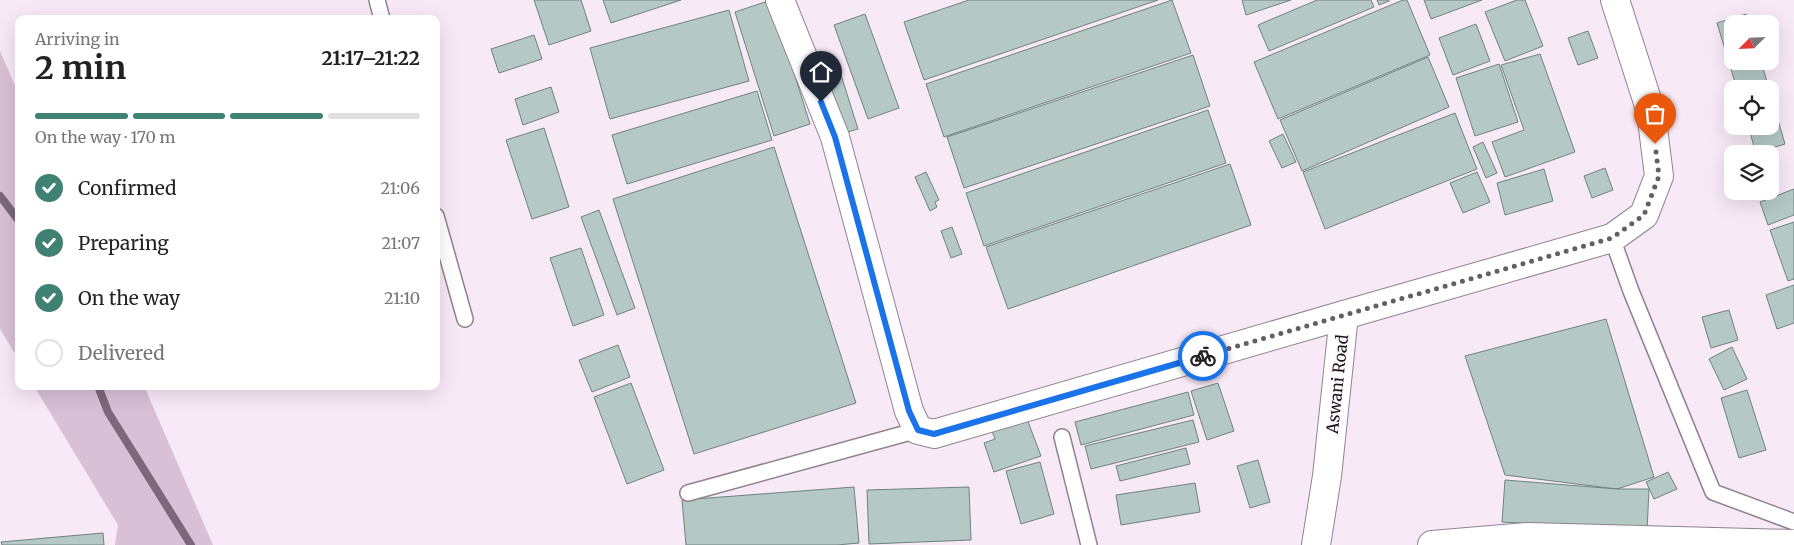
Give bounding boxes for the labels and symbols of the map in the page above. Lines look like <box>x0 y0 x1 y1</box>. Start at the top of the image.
north arrow <box>1724 15 1779 70</box>
pin <box>800 51 842 102</box>
pin <box>1634 93 1676 144</box>
courier <box>1178 331 1228 381</box>
street label: Aswani Road <box>1322 333 1352 436</box>

